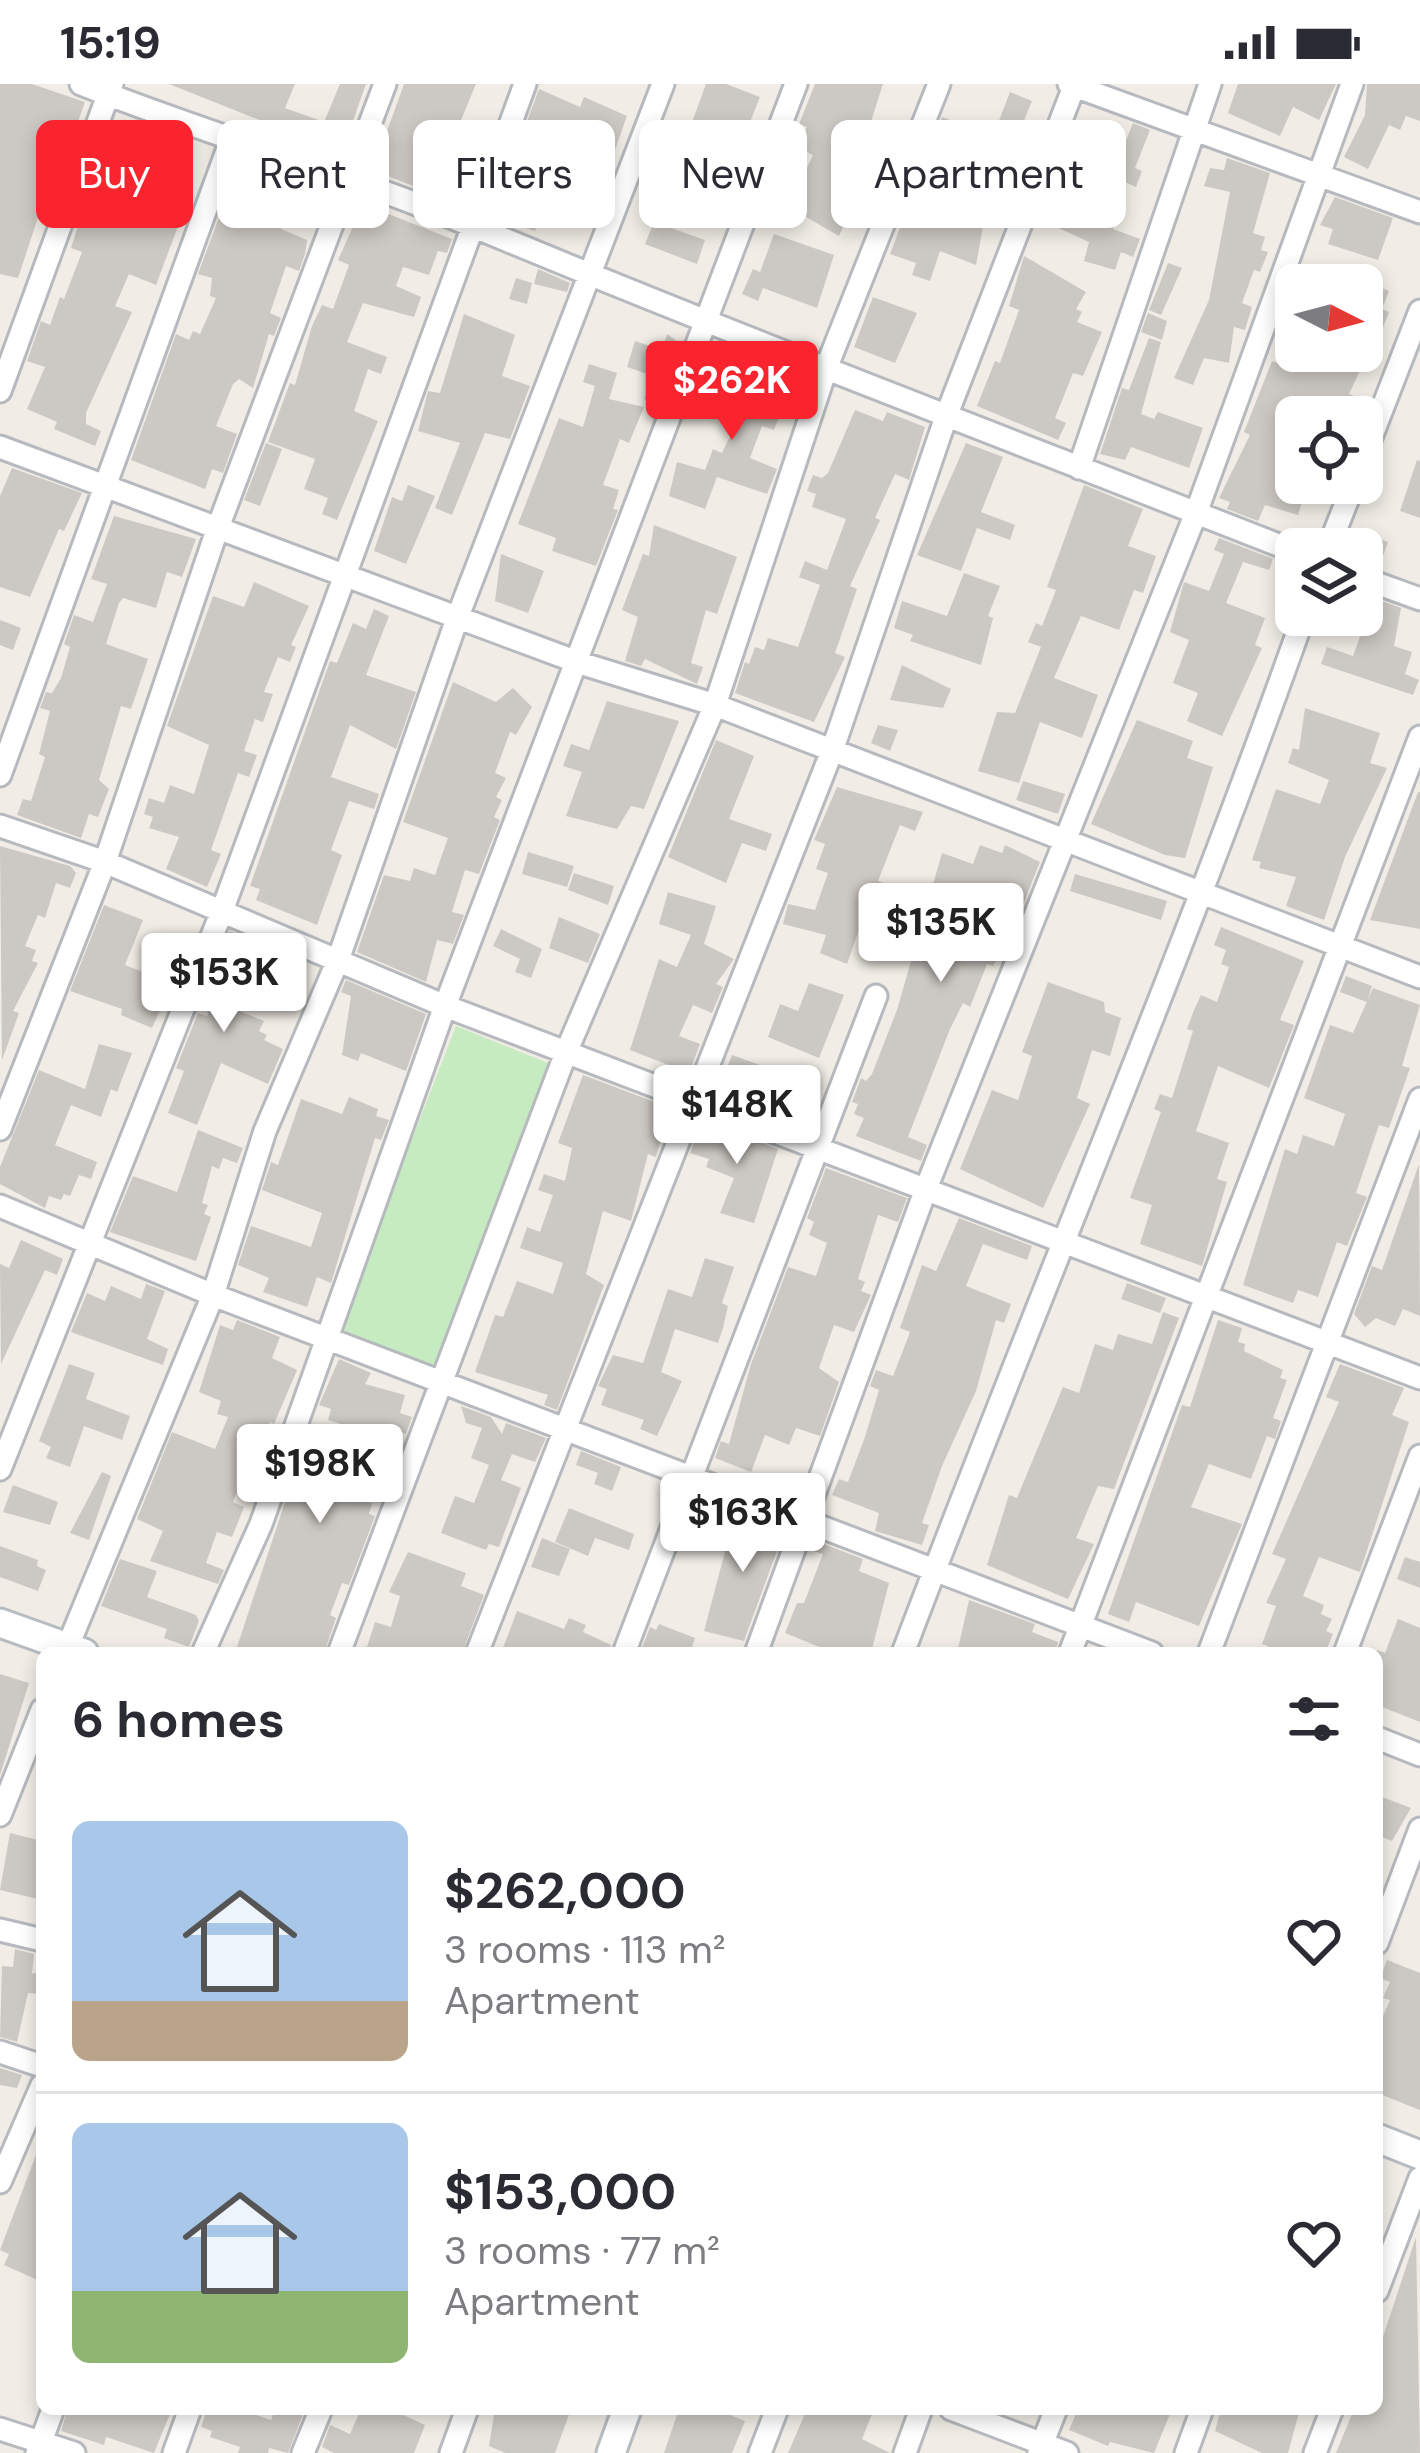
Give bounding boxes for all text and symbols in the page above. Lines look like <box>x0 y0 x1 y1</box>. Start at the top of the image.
text: 15:19 <box>60 13 161 72</box>
chip: Buy <box>36 120 193 228</box>
chip: Rent <box>217 120 389 228</box>
chip: Filters <box>413 120 615 228</box>
chip: New <box>639 120 807 228</box>
chip: Apartment <box>831 120 1126 228</box>
north arrow <box>1275 264 1383 372</box>
map controls <box>1275 264 1383 636</box>
pin: $262K <box>648 341 816 443</box>
text: $262K <box>673 354 791 405</box>
button: locate <box>1275 396 1383 504</box>
button: layers <box>1275 528 1383 636</box>
pin: $135K <box>857 883 1025 985</box>
text: $135K <box>886 896 997 947</box>
pin: $153K <box>140 933 308 1035</box>
text: $153K <box>169 946 280 997</box>
pin: $148K <box>653 1065 821 1167</box>
text: $148K <box>680 1078 794 1129</box>
pin: $198K <box>236 1424 404 1526</box>
text: $198K <box>264 1437 376 1488</box>
pin: $163K <box>659 1473 827 1575</box>
text: $163K <box>687 1486 799 1537</box>
text: 6 homes <box>72 1686 285 1753</box>
icon: filters <box>1281 1686 1347 1752</box>
text: $262,000 <box>444 1857 686 1924</box>
icon: home <box>168 1869 312 2013</box>
icon: heart <box>1281 1908 1347 1974</box>
text: 3 rooms · 113 m² <box>444 1924 726 1975</box>
text: Apartment <box>444 1975 640 2026</box>
text: $153,000 <box>444 2158 676 2225</box>
icon: home <box>168 2171 312 2315</box>
icon: heart <box>1281 2210 1347 2276</box>
text: 3 rooms · 77 m² <box>444 2225 720 2276</box>
text: Apartment <box>444 2276 640 2327</box>

